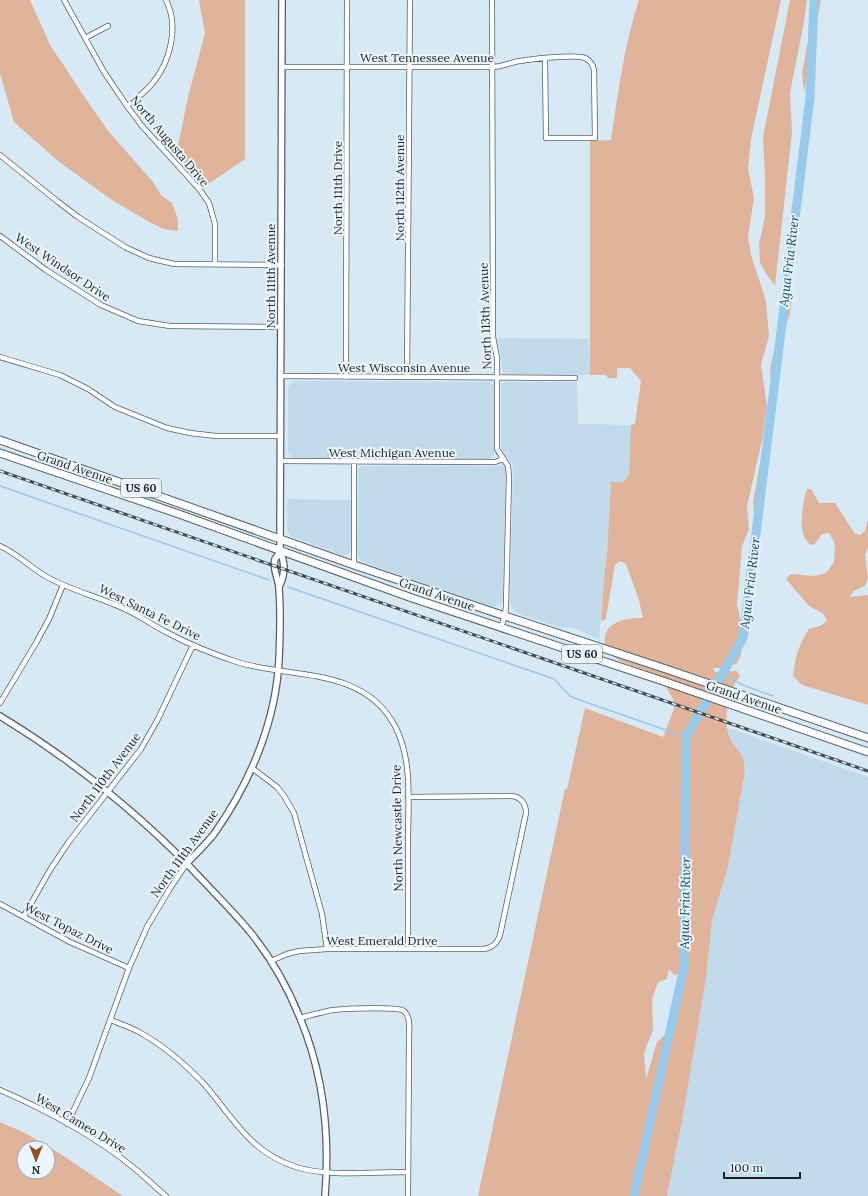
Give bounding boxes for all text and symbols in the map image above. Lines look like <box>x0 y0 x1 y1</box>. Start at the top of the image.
street label: West Tennessee Avenue <box>360 50 494 65</box>
street label: North Augusta Drive <box>128 92 213 190</box>
street label: North 112th Avenue <box>392 134 407 242</box>
street label: North 111th Drive <box>330 140 345 235</box>
water label: Agua Fria River <box>775 214 803 309</box>
street label: North 111th Avenue <box>263 223 278 329</box>
street label: West Windsor Drive <box>12 230 114 305</box>
street label: North 113th Avenue <box>476 262 494 370</box>
street label: West Wisconsin Avenue <box>338 360 471 375</box>
street label: West Michigan Avenue <box>329 445 456 460</box>
street label: Grand Avenue <box>35 447 115 487</box>
road number: US 60 <box>121 479 161 497</box>
water label: Agua Fria River <box>736 536 764 631</box>
street label: Grand Avenue <box>397 574 477 614</box>
street label: West Santa Fe Drive <box>97 581 204 643</box>
road number: US 60 <box>562 645 602 663</box>
street label: Grand Avenue <box>704 677 784 717</box>
street label: North 110th Avenue <box>66 729 144 825</box>
street label: North Newcastle Drive <box>388 764 406 892</box>
street label: North 111th Avenue <box>147 806 221 900</box>
water label: Agua Fria River <box>676 857 694 950</box>
street label: West Topaz Drive <box>22 899 117 957</box>
street label: West Emerald Drive <box>327 933 438 948</box>
street label: West Cameo Drive <box>33 1090 130 1156</box>
north arrow <box>16 1140 56 1180</box>
scale bar <box>724 1154 800 1180</box>
text: 100 m <box>730 1160 763 1175</box>
text: N <box>31 1163 40 1177</box>

